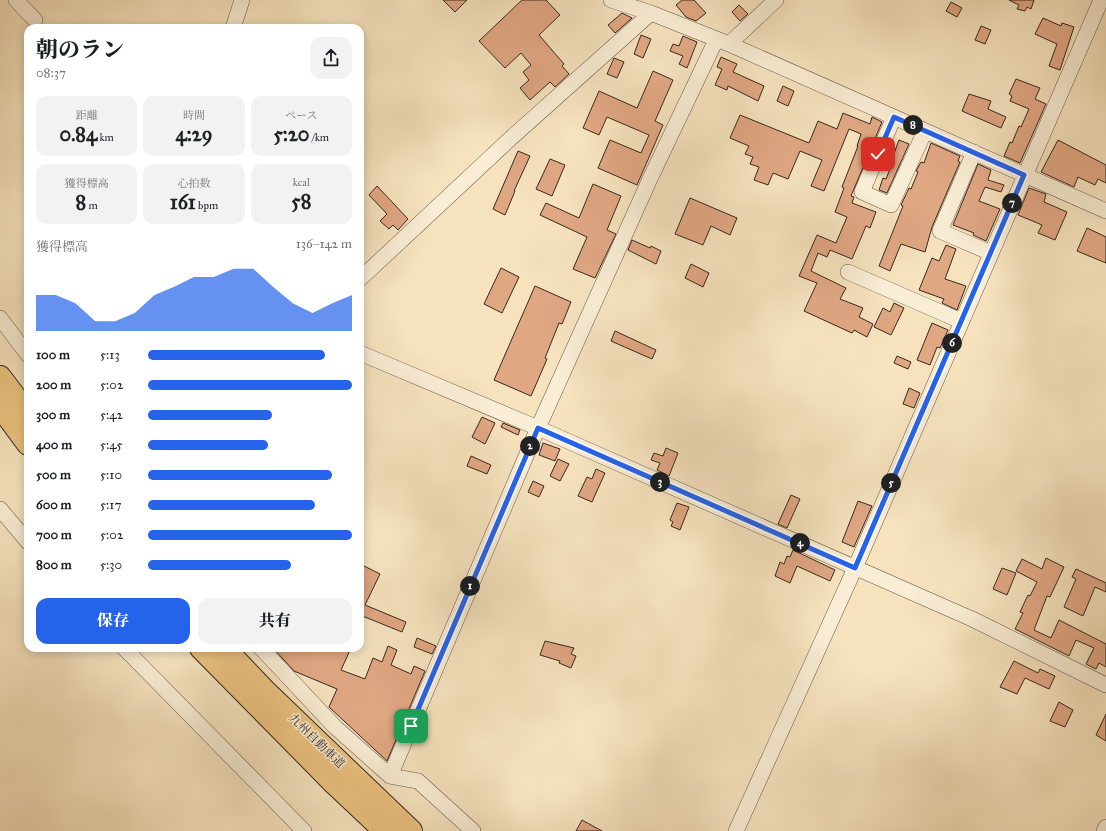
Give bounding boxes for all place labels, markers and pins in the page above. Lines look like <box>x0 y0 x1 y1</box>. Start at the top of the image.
pin: 8 <box>903 115 923 135</box>
pin <box>861 137 895 171</box>
pin: 7 <box>1002 193 1022 213</box>
pin: 6 <box>942 333 962 353</box>
pin: 2 <box>520 436 540 456</box>
pin: 3 <box>650 472 670 492</box>
pin: 5 <box>881 473 901 493</box>
pin: 4 <box>790 533 810 553</box>
pin: 1 <box>460 576 480 596</box>
pin <box>394 709 428 743</box>

